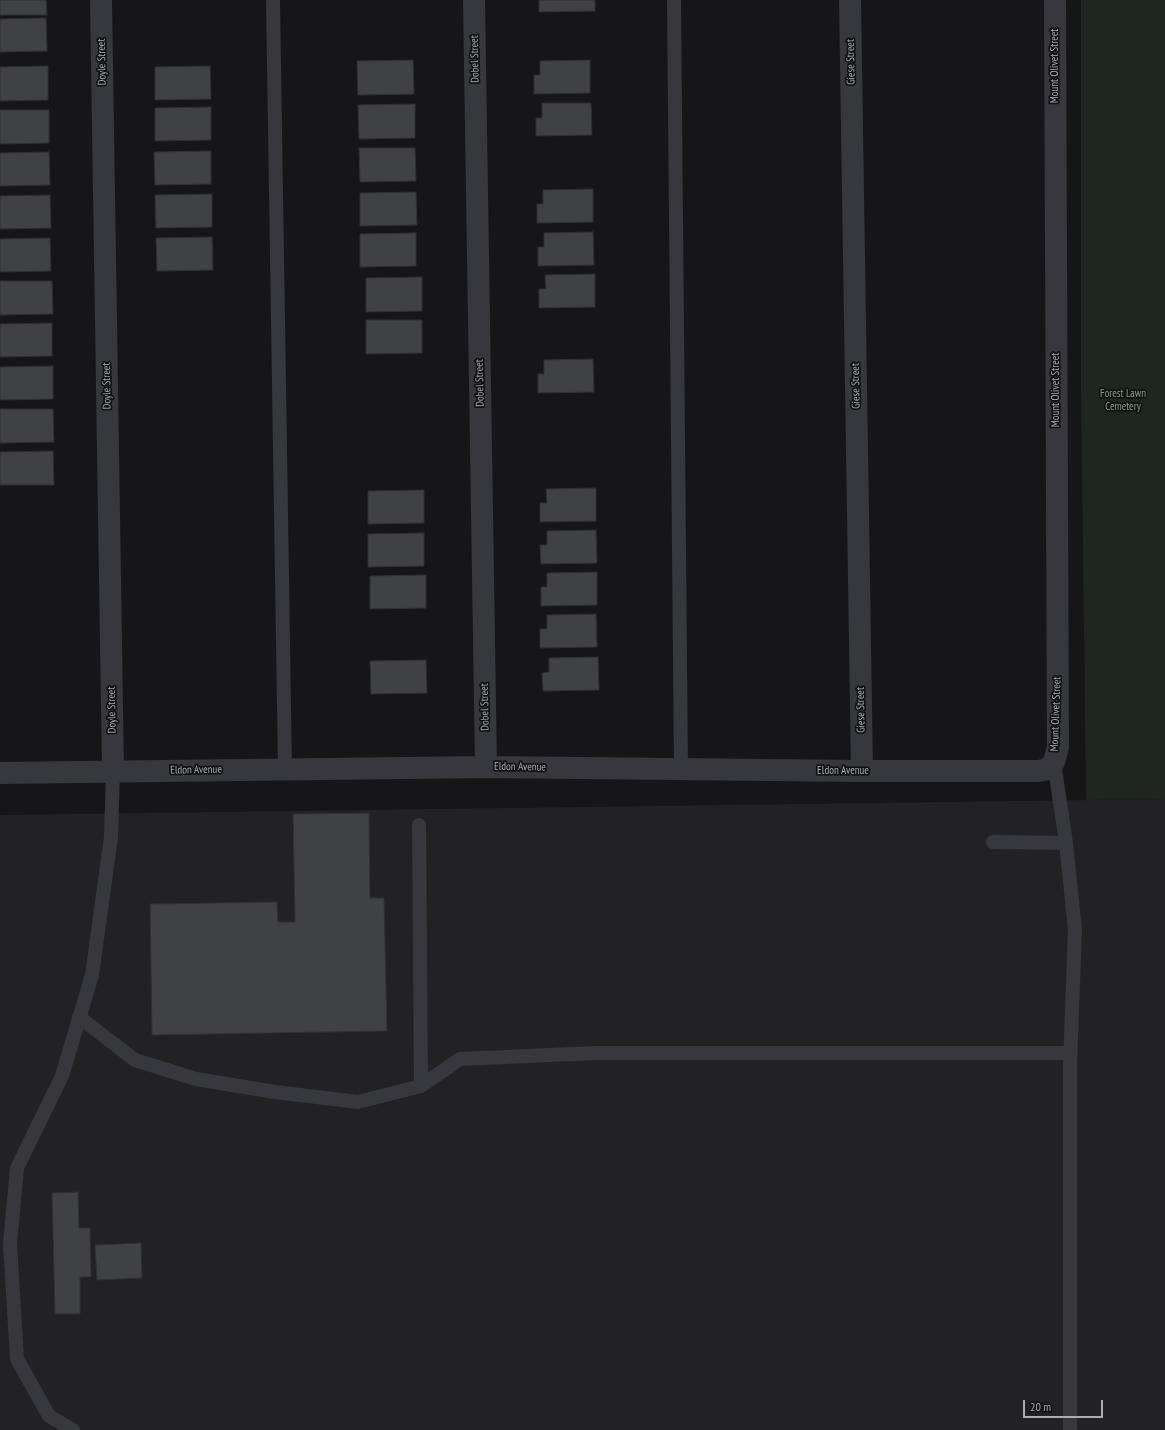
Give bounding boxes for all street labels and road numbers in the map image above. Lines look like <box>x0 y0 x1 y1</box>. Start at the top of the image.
street label: Mount Olivet Street <box>1048 29 1062 103</box>
street label: Dobel Street <box>468 35 482 83</box>
street label: Doyle Street <box>95 39 109 85</box>
street label: Giese Street <box>844 39 858 85</box>
street label: Mount Olivet Street <box>1049 353 1063 427</box>
street label: Dobel Street <box>473 359 487 407</box>
street label: Doyle Street <box>100 363 114 409</box>
street label: Giese Street <box>849 363 863 409</box>
street label: Mount Olivet Street <box>1048 676 1064 752</box>
street label: Dobel Street <box>478 683 492 731</box>
street label: Doyle Street <box>105 687 119 733</box>
street label: Giese Street <box>854 687 868 733</box>
street label: Eldon Avenue <box>494 760 546 774</box>
street label: Eldon Avenue <box>170 763 222 777</box>
street label: Eldon Avenue <box>817 764 869 778</box>

